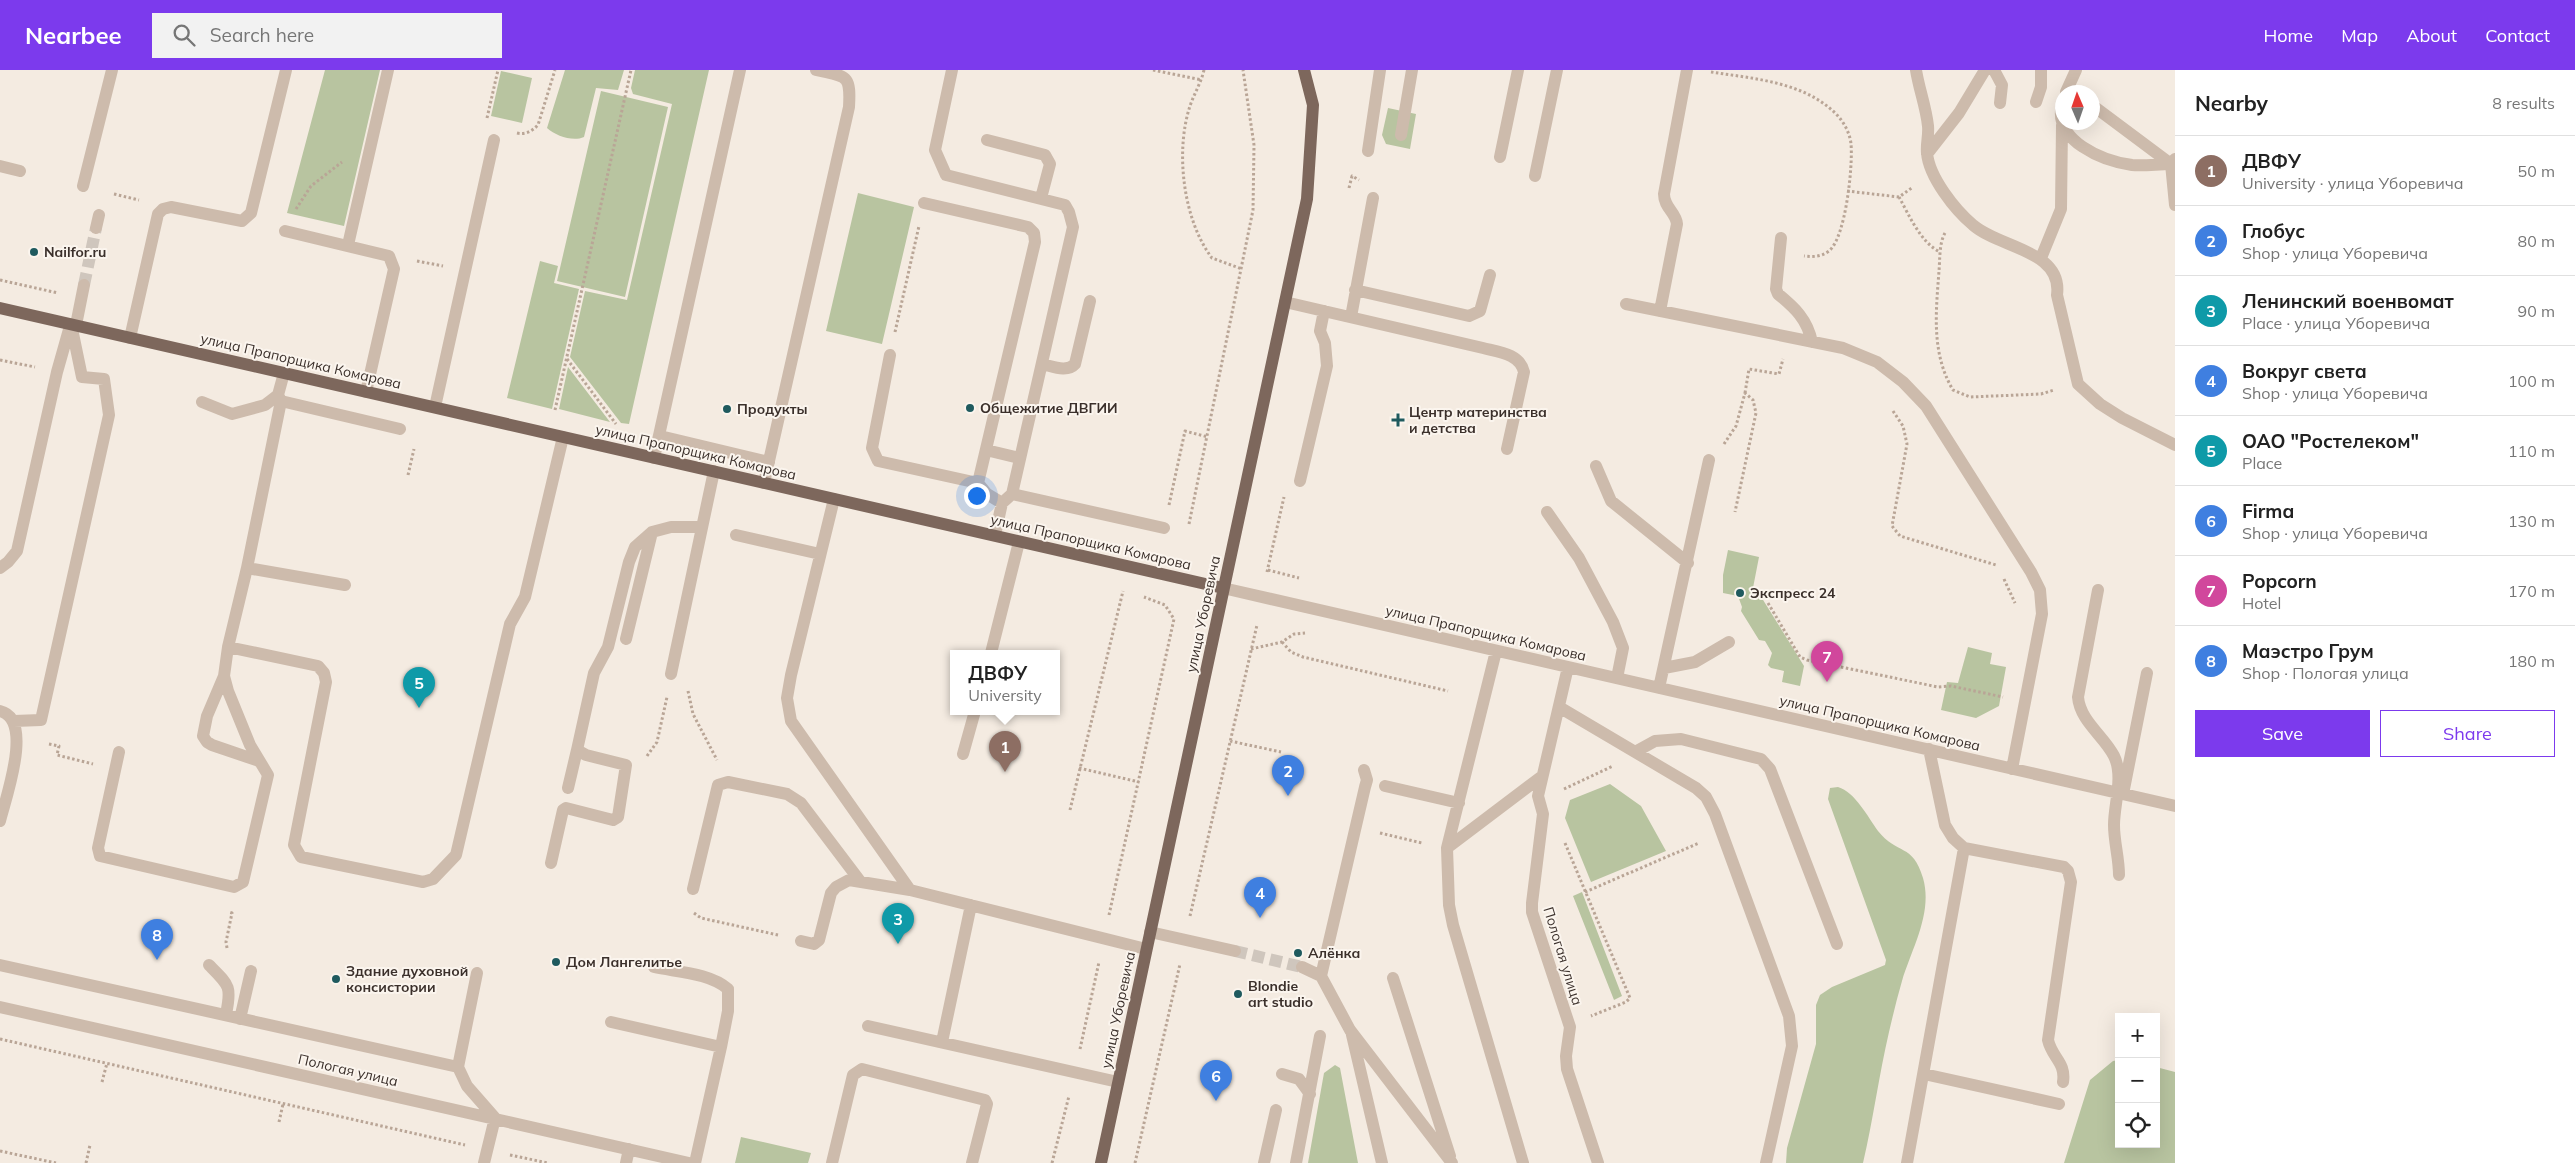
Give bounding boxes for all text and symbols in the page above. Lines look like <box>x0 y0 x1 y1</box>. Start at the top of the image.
search box <box>152 13 502 58</box>
text: Nearbee <box>25 20 122 50</box>
icon: search <box>170 21 198 49</box>
text: Search here <box>210 23 314 47</box>
text: Home <box>2263 24 2313 47</box>
text: Map <box>2341 24 2378 47</box>
text: About <box>2406 24 2457 47</box>
text: Contact <box>2485 24 2550 47</box>
north arrow <box>2055 85 2100 130</box>
text: Nearby <box>2195 90 2268 116</box>
text: 8 results <box>2492 93 2555 113</box>
text: ДВФУ <box>2242 149 2301 173</box>
text: 1 <box>2206 161 2216 181</box>
text: 50 m <box>2518 161 2555 181</box>
text: University · улица Уборевича <box>2242 173 2464 193</box>
text: Глобус <box>2242 219 2305 243</box>
text: 2 <box>2206 231 2216 251</box>
text: 80 m <box>2518 231 2555 251</box>
place label: Nailfor.ru <box>44 243 106 261</box>
text: Shop · улица Уборевича <box>2242 243 2428 263</box>
marker: Nailfor.ru <box>28 246 40 258</box>
text: Ленинский военвомат <box>2242 289 2454 313</box>
text: 3 <box>2206 301 2216 321</box>
text: 90 m <box>2518 301 2555 321</box>
text: Place · улица Уборевича <box>2242 313 2430 333</box>
street label: улица Прапорщика Комарова <box>199 329 403 393</box>
text: Вокруг света <box>2242 359 2367 383</box>
text: 4 <box>2206 371 2216 391</box>
text: 100 m <box>2508 371 2555 391</box>
text: Shop · улица Уборевича <box>2242 383 2428 403</box>
place label: Общежитие ДВГИИ <box>980 399 1118 417</box>
place label: Продукты <box>737 400 808 418</box>
marker: Общежитие ДВГИИ <box>964 402 976 414</box>
marker: Продукты <box>721 403 733 415</box>
place label: Центр материнства и детства <box>1409 403 1547 437</box>
marker: Центр материнства и детства <box>1391 413 1405 427</box>
street label: улица Прапорщика Комарова <box>594 420 798 484</box>
text: ОАО "Ростелеком" <box>2242 429 2419 453</box>
text: 5 <box>2206 441 2216 461</box>
text: 110 m <box>2508 441 2555 461</box>
text: Place <box>2242 453 2282 473</box>
your location <box>964 483 990 509</box>
text: Firma <box>2242 499 2294 523</box>
street label: улица Прапорщика Комарова <box>989 510 1193 574</box>
text: 6 <box>2206 511 2216 531</box>
text: 130 m <box>2508 511 2555 531</box>
text: Shop · улица Уборевича <box>2242 523 2428 543</box>
street label: улица Уборевича <box>1182 554 1224 674</box>
text: Popcorn <box>2242 569 2317 593</box>
text: 7 <box>2206 581 2216 601</box>
text: 170 m <box>2508 581 2555 601</box>
place label: Экспресс 24 <box>1750 584 1836 602</box>
marker: Экспресс 24 <box>1734 587 1746 599</box>
text: Hotel <box>2242 593 2281 613</box>
street label: улица Прапорщика Комарова <box>1384 601 1588 665</box>
text: Маэстро Грум <box>2242 639 2374 663</box>
pin: 7 <box>1811 641 1843 682</box>
popup <box>950 650 1060 715</box>
text: 8 <box>2206 651 2216 671</box>
text: 180 m <box>2508 651 2555 671</box>
text: ДВФУ <box>968 661 1027 685</box>
text: Shop · Пологая улица <box>2242 663 2409 683</box>
pin: 5 <box>403 667 435 708</box>
text: University <box>968 685 1042 705</box>
street label: улица Прапорщика Комарова <box>1778 691 1982 755</box>
button: Save <box>2195 710 2370 757</box>
button: Share <box>2380 710 2555 757</box>
pin: 1 <box>989 731 1021 772</box>
pin: 2 <box>1272 755 1304 796</box>
pin: 4 <box>1244 877 1276 918</box>
pin: 3 <box>882 903 914 944</box>
street label: Пологая улица <box>1539 905 1587 1007</box>
pin: 8 <box>141 919 173 960</box>
place label: Алёнка <box>1308 944 1360 962</box>
marker: Алёнка <box>1292 947 1304 959</box>
street label: улица Уборевича <box>1097 950 1139 1070</box>
place label: Дом Лангелитье <box>566 953 682 971</box>
marker: Дом Лангелитье <box>550 956 562 968</box>
place label: Здание духовной консистории <box>346 962 468 996</box>
marker: Здание духовной консистории <box>330 973 342 985</box>
place label: Blondie art studio <box>1248 977 1313 1011</box>
marker: Blondie art studio <box>1232 988 1244 1000</box>
map controls <box>2115 1013 2160 1148</box>
button: + <box>2115 1013 2160 1058</box>
street label: Пологая улица <box>296 1050 400 1090</box>
button: − <box>2115 1058 2160 1103</box>
pin: 6 <box>1200 1060 1232 1101</box>
button: locate <box>2115 1103 2160 1148</box>

